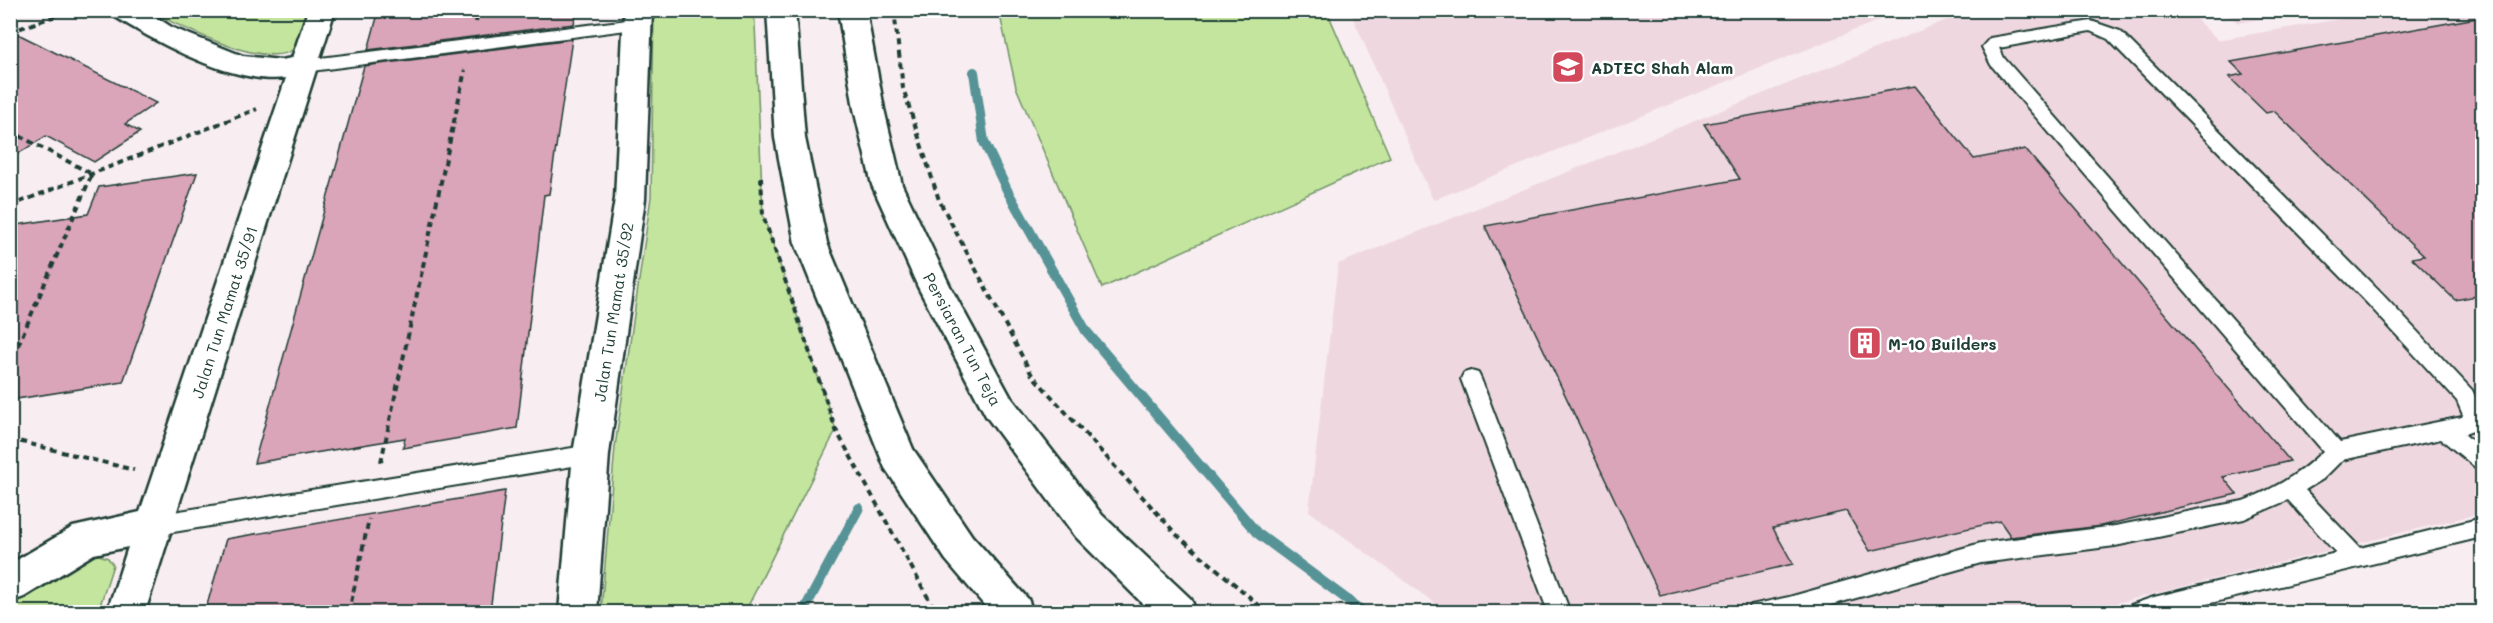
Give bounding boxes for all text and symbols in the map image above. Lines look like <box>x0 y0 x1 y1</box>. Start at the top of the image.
school or university icon: ADTEC Shah Alam <box>1550 49 1586 85</box>
place label: ADTEC Shah Alam <box>1591 57 1733 78</box>
street label: Jalan Tun Mamat 35/92 <box>588 221 638 403</box>
street label: Jalan Tun Mamat 35/91 <box>186 223 262 401</box>
street label: Persiaran Tun Teja <box>919 269 1007 409</box>
building icon: M-10 Builders <box>1847 325 1883 361</box>
place label: M-10 Builders <box>1888 333 1997 354</box>

